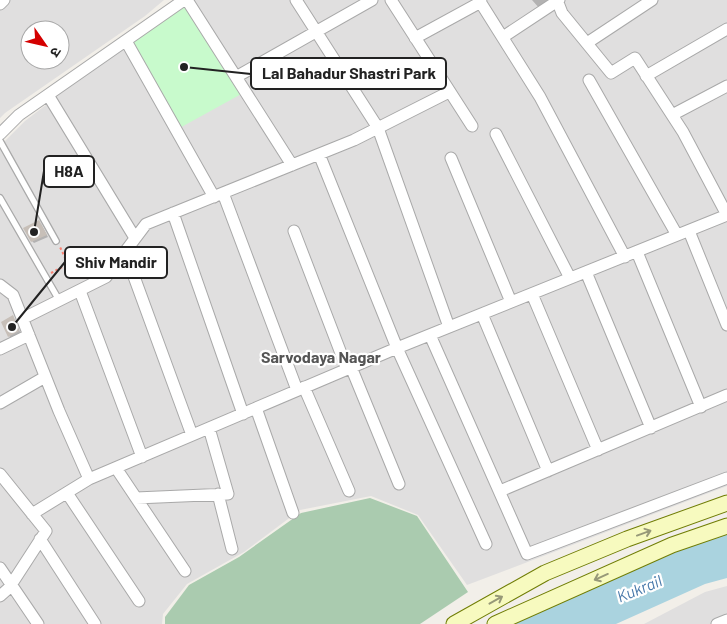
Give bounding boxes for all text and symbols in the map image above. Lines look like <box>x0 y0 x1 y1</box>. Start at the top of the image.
north arrow <box>20 20 70 70</box>
text: उ <box>46 44 66 61</box>
callout: Lal Bahadur Shastri Park <box>251 58 446 89</box>
text: Lal Bahadur Shastri Park <box>262 63 437 82</box>
callout: H8A <box>44 156 94 187</box>
text: H8A <box>54 161 84 180</box>
callout: Shiv Mandir <box>65 247 167 278</box>
text: Shiv Mandir <box>75 252 157 271</box>
district label: Sarvodaya Nagar <box>261 347 381 366</box>
one-way arrow <box>636 528 651 537</box>
water label: Kukrail <box>614 570 665 606</box>
one-way arrow <box>594 573 609 582</box>
one-way arrow <box>488 595 503 604</box>

